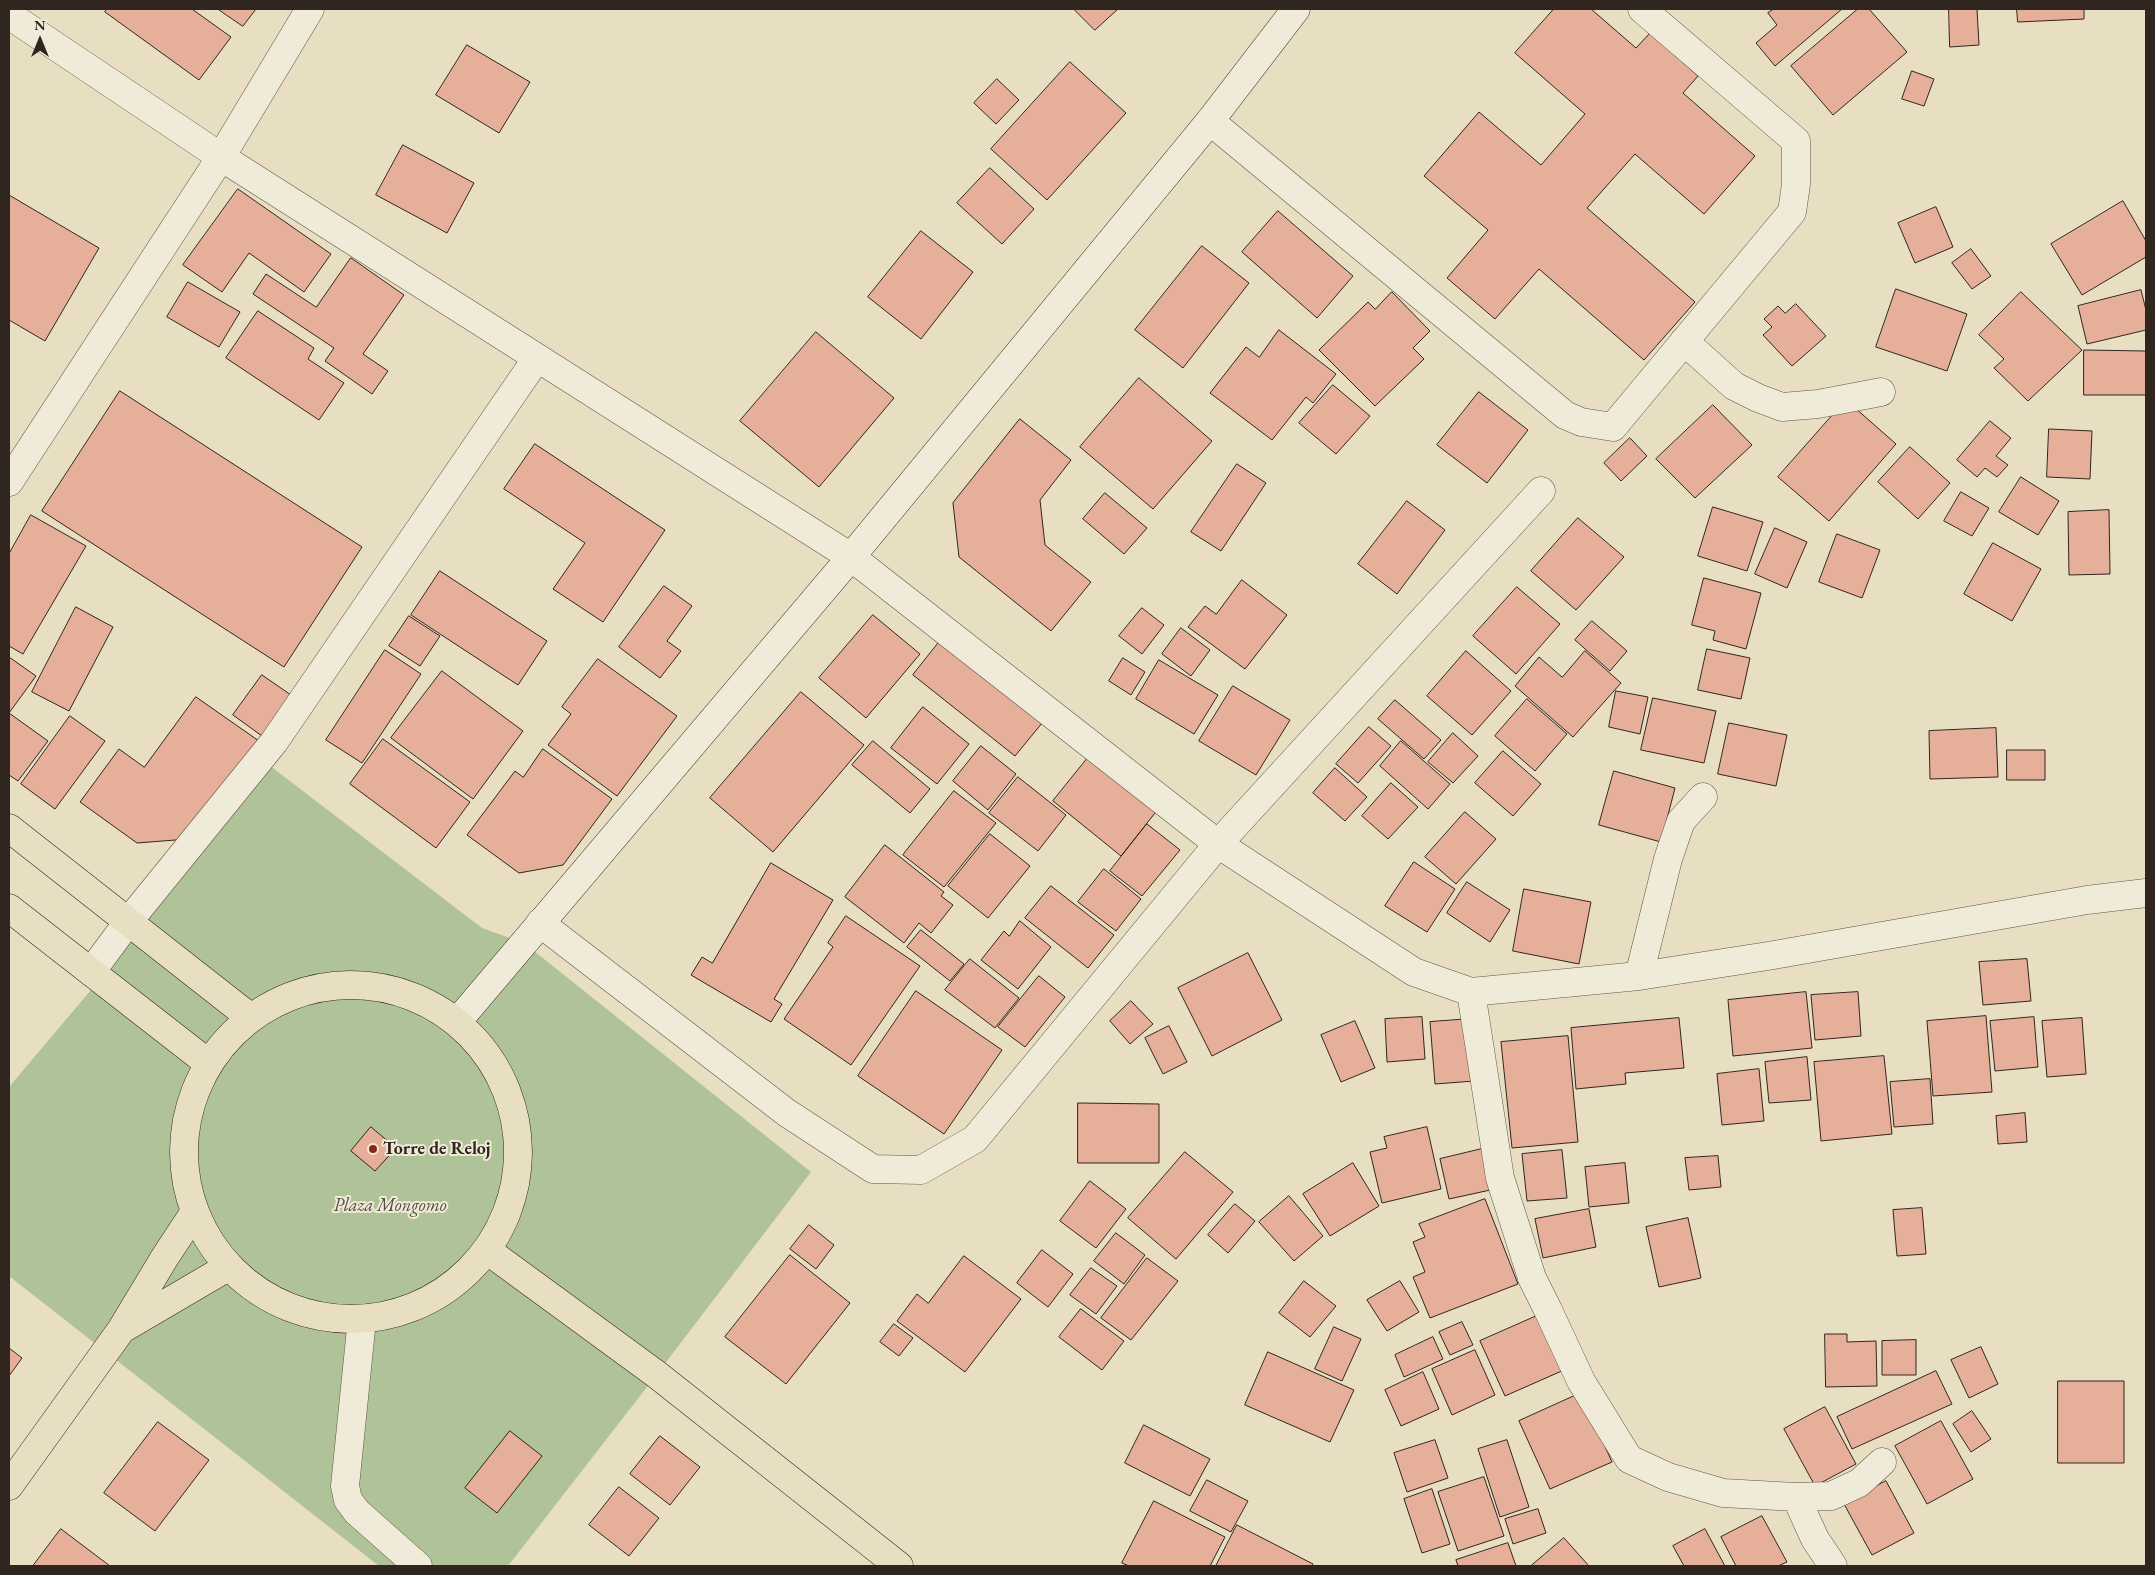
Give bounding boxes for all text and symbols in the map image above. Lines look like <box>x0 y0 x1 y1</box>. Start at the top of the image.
north arrow <box>15 15 65 65</box>
text: N <box>34 16 46 34</box>
place label: Torre de Reloj <box>383 1138 491 1160</box>
marker: Torre de Reloj <box>367 1143 379 1155</box>
park label: Plaza Mongomo <box>333 1195 447 1217</box>

